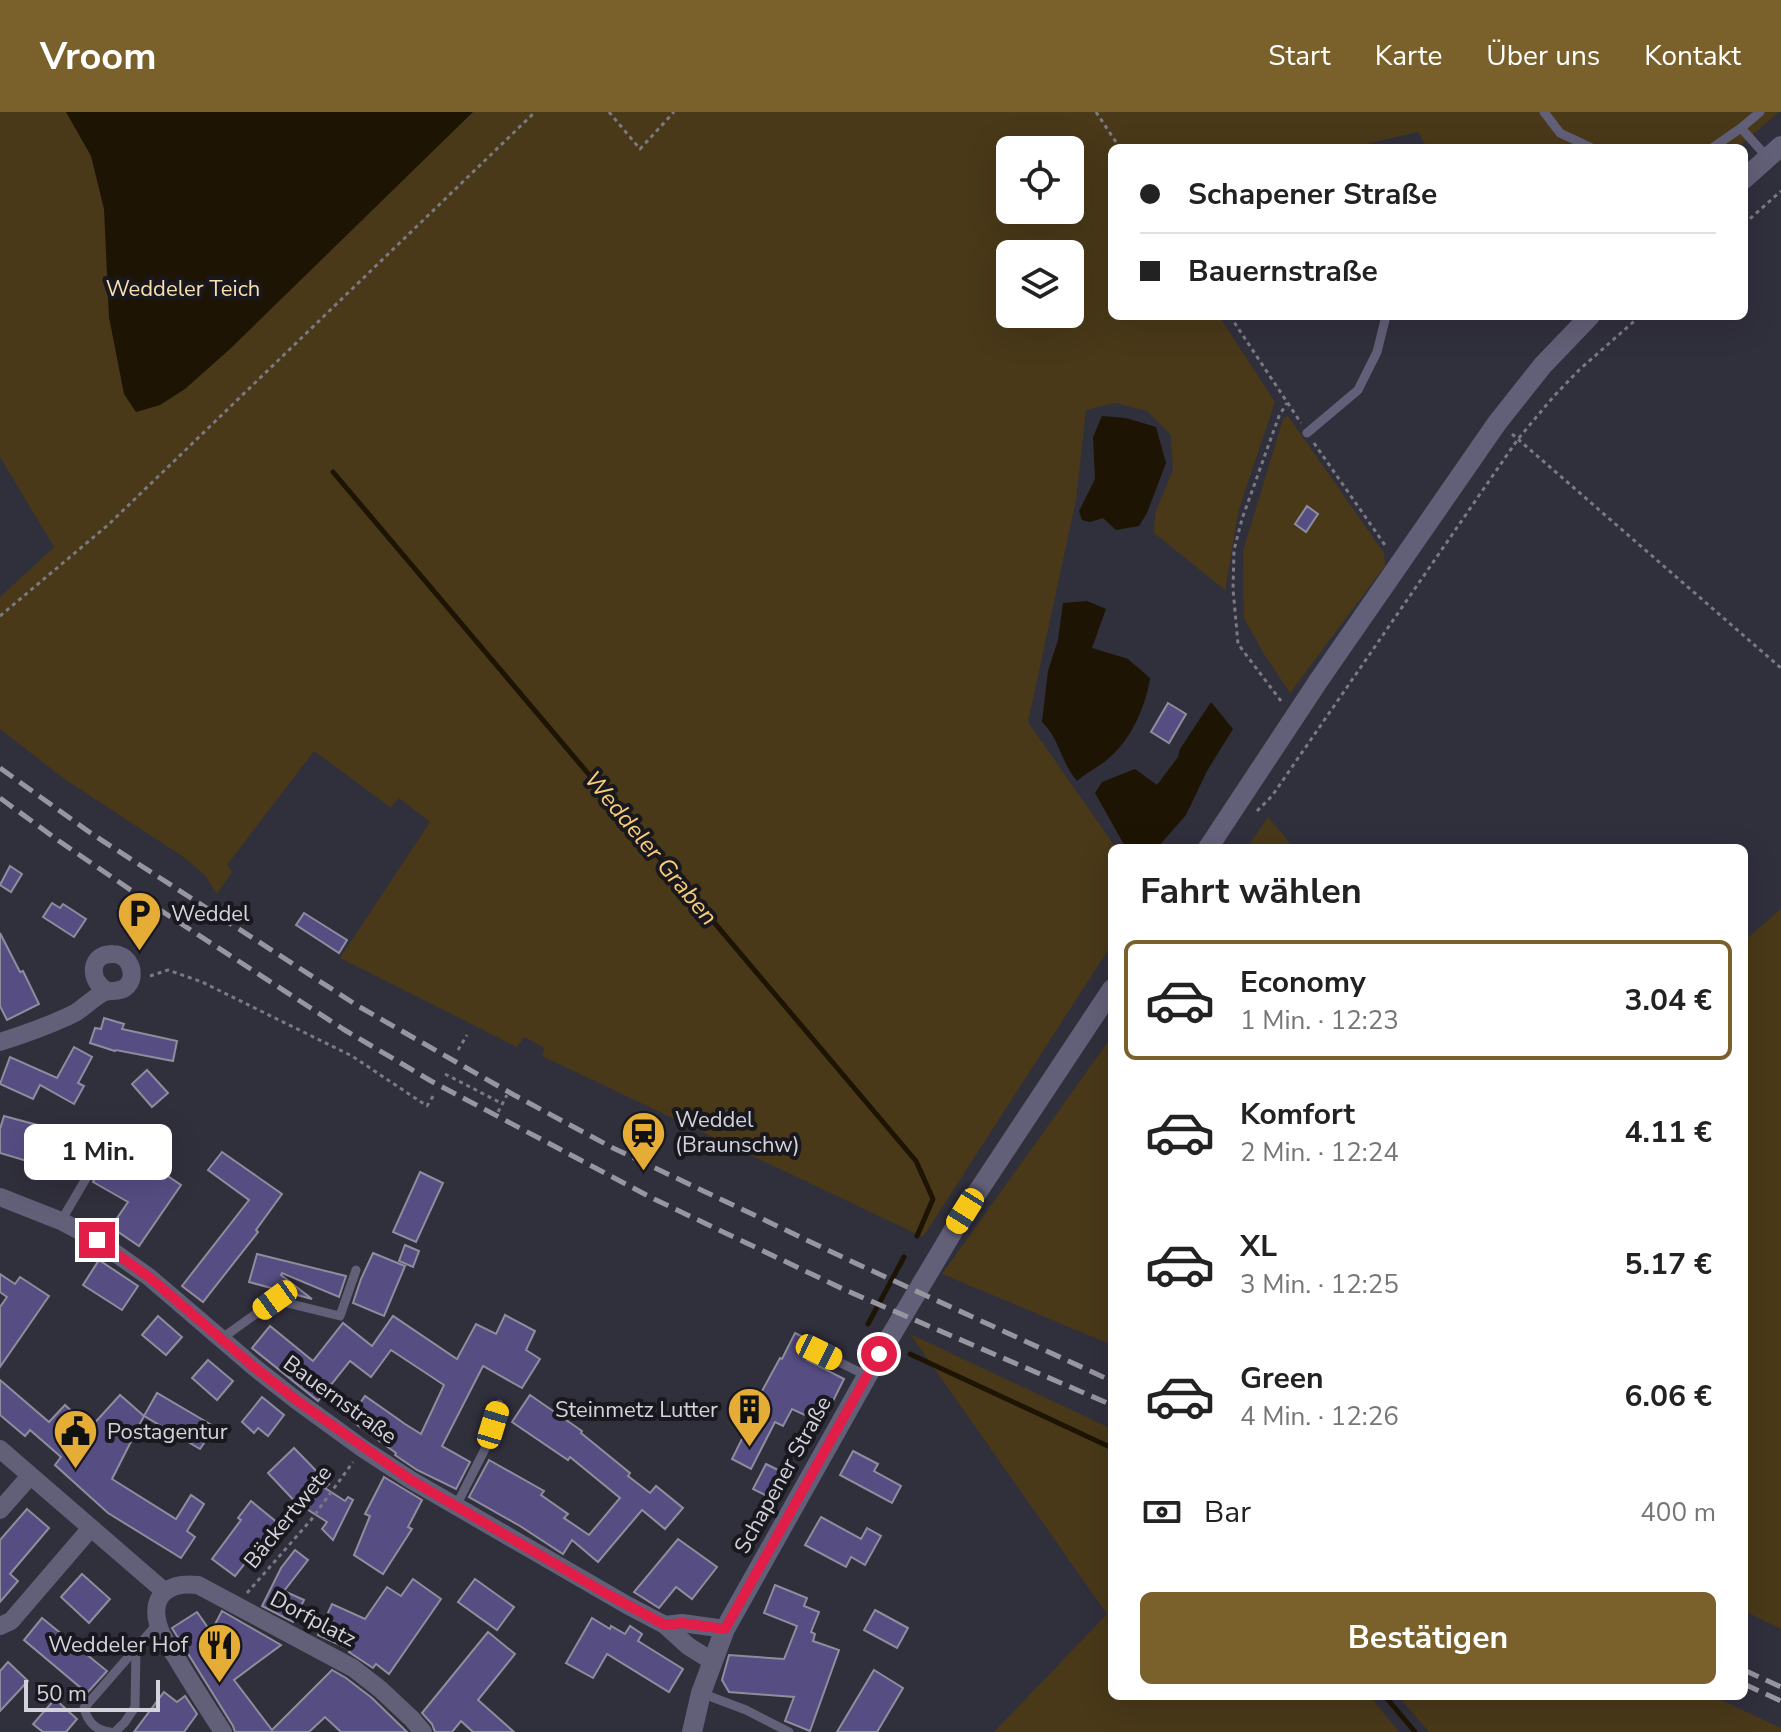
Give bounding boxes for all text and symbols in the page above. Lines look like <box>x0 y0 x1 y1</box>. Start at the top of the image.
text: Vroom <box>40 31 157 82</box>
text: Start <box>1268 37 1331 75</box>
text: Karte <box>1375 37 1442 75</box>
text: Über uns <box>1486 37 1600 75</box>
text: Kontakt <box>1644 37 1741 75</box>
map controls <box>996 136 1084 328</box>
button: locate <box>996 136 1084 224</box>
text: Schapener Straße <box>1188 174 1437 215</box>
button: layers <box>996 240 1084 328</box>
text: Bauernstraße <box>1188 251 1378 292</box>
park label: Weddeler Teich <box>106 274 260 304</box>
water label: Weddeler Graben <box>577 764 725 932</box>
text: Fahrt wählen <box>1140 867 1362 916</box>
parking icon: Weddel <box>116 890 164 953</box>
place label: Weddel <box>171 899 250 929</box>
text: Economy <box>1240 962 1366 1003</box>
icon: car <box>1144 964 1216 1036</box>
text: 3.04 € <box>1624 980 1712 1021</box>
text: 1 Min. · 12:23 <box>1240 1003 1399 1038</box>
text: Komfort <box>1240 1094 1355 1135</box>
icon: car <box>1144 1096 1216 1168</box>
place label: Weddel (Braunschw) <box>675 1105 800 1160</box>
station icon: Weddel (Braunschw) <box>620 1109 668 1172</box>
text: 4.11 € <box>1624 1112 1712 1153</box>
callout: 1 Min. <box>23 1124 171 1180</box>
text: 1 Min. <box>61 1134 135 1169</box>
text: 2 Min. · 12:24 <box>1240 1135 1399 1170</box>
car <box>942 1184 988 1238</box>
route end <box>79 1222 115 1258</box>
text: XL <box>1240 1226 1277 1267</box>
icon: car <box>1144 1228 1216 1300</box>
text: 5.17 € <box>1624 1244 1712 1285</box>
text: 3 Min. · 12:25 <box>1240 1267 1399 1302</box>
car <box>249 1276 301 1324</box>
car <box>792 1331 846 1373</box>
route start <box>861 1336 897 1372</box>
street label: Bauernstraße <box>277 1349 403 1451</box>
text: Green <box>1240 1358 1324 1399</box>
icon: car <box>1144 1360 1216 1432</box>
text: 6.06 € <box>1624 1376 1712 1417</box>
building icon: Steinmetz Lutter <box>725 1386 773 1449</box>
street label: Schapener Straße <box>727 1391 839 1559</box>
place label: Steinmetz Lutter <box>555 1395 718 1425</box>
car <box>475 1399 511 1451</box>
text: 4 Min. · 12:26 <box>1240 1399 1399 1434</box>
public building icon: Postagentur <box>52 1408 100 1471</box>
place label: Postagentur <box>107 1417 228 1447</box>
street label: Bäckertwete <box>237 1459 339 1575</box>
icon: cash <box>1140 1490 1184 1534</box>
text: Bar <box>1204 1492 1251 1533</box>
text: 400 m <box>1640 1495 1716 1530</box>
street label: Dorfplatz <box>265 1584 361 1654</box>
button: Bestätigen <box>1140 1592 1716 1684</box>
restaurant icon: Weddeler Hof <box>195 1621 243 1684</box>
place label: Weddeler Hof <box>48 1630 189 1660</box>
scale bar <box>24 1676 160 1712</box>
text: 50 m <box>36 1679 87 1709</box>

